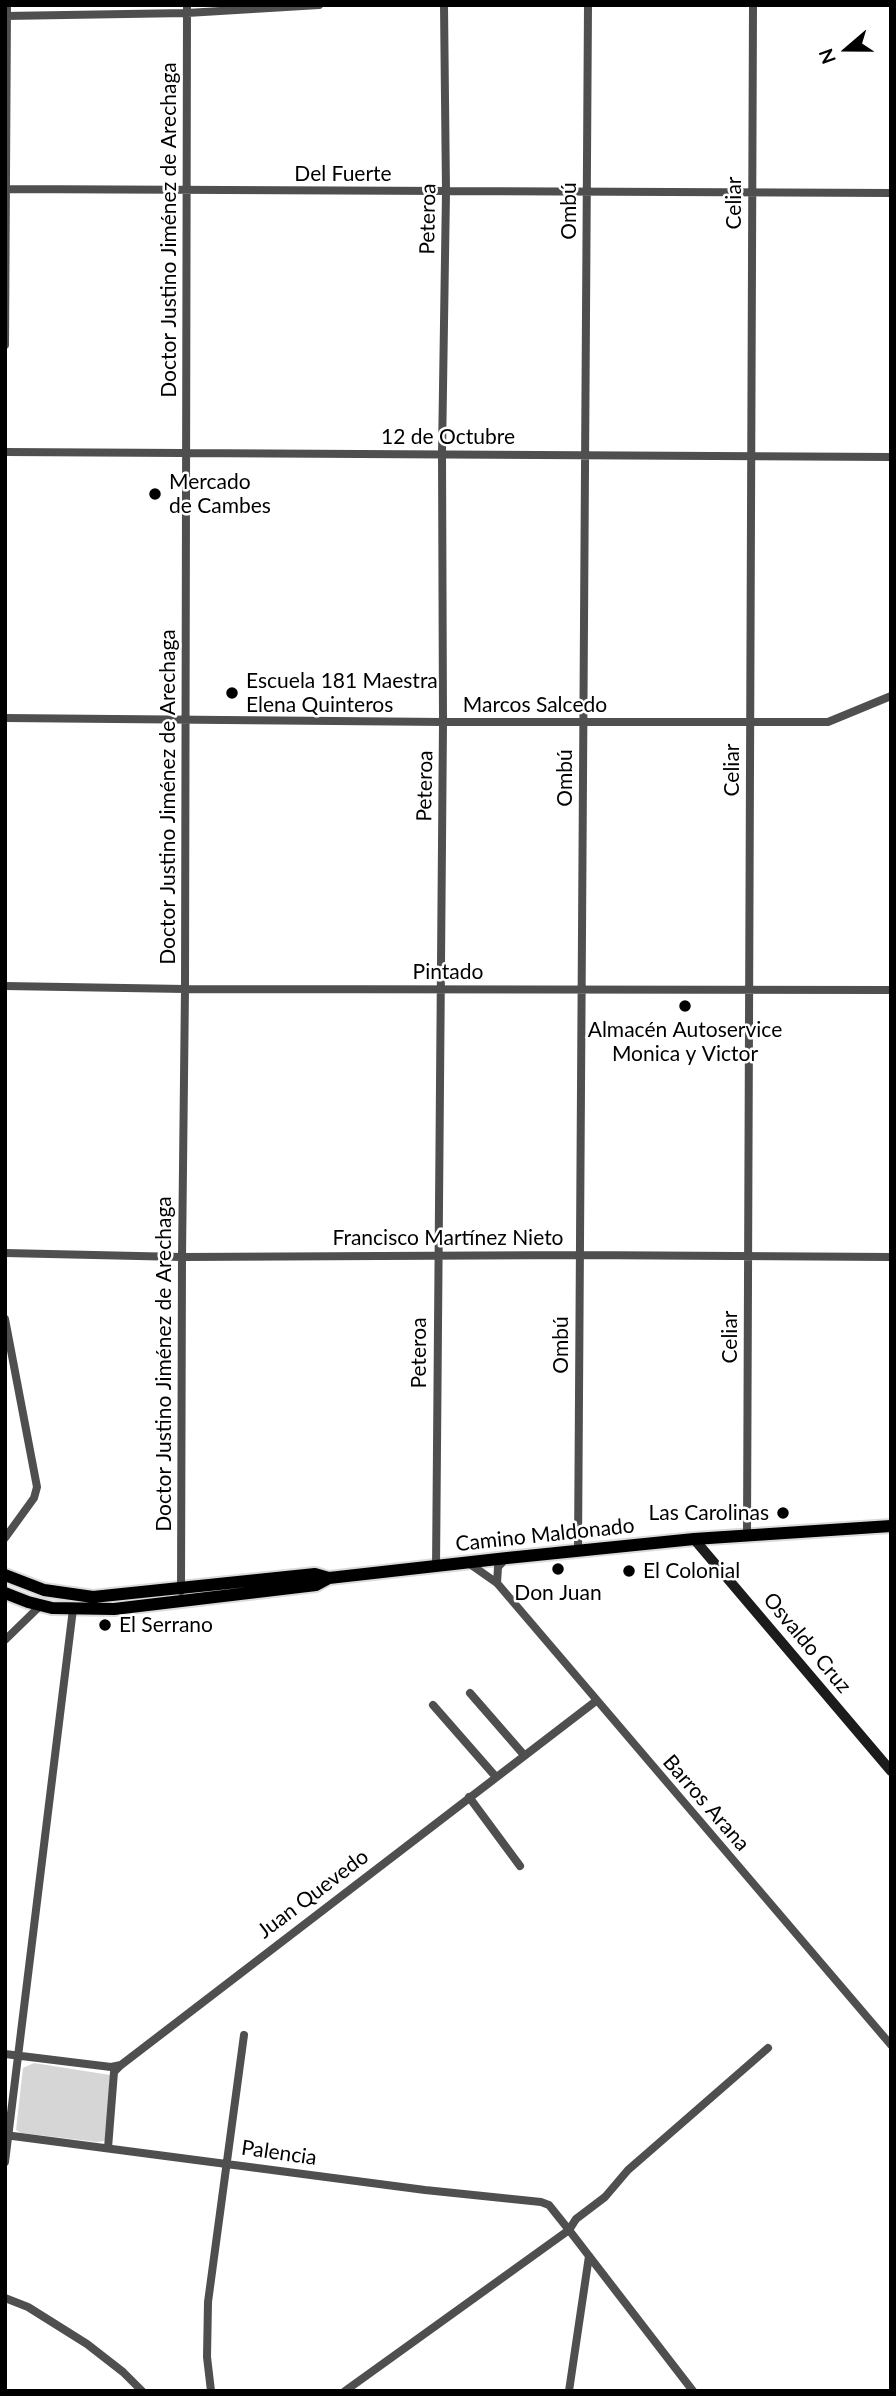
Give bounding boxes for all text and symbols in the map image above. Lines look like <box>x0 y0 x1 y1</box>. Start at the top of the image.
north arrow <box>812 14 882 84</box>
text: N <box>813 46 840 67</box>
street label: Doctor Justino Jiménez de Arechaga <box>156 62 182 398</box>
street label: Del Fuerte <box>294 161 392 187</box>
street label: Celiar <box>721 177 747 229</box>
street label: Ombú <box>556 182 582 240</box>
street label: Peteroa <box>415 183 441 255</box>
street label: 12 de Octubre <box>381 424 515 450</box>
place label: Mercado de Cambes <box>169 469 271 519</box>
marker: Mercado de Cambes <box>147 486 163 502</box>
street label: Doctor Justino Jiménez de Arechaga <box>155 629 181 965</box>
place label: Escuela 181 Maestra Elena Quinteros <box>246 668 438 718</box>
marker: Escuela 181 Maestra Elena Quinteros <box>224 685 240 701</box>
street label: Marcos Salcedo <box>463 692 607 718</box>
street label: Celiar <box>719 744 745 796</box>
street label: Ombú <box>552 749 578 807</box>
street label: Peteroa <box>412 750 438 822</box>
street label: Pintado <box>413 959 483 985</box>
marker: Almacén Autoservice Monica y Victor <box>677 998 693 1014</box>
place label: Almacén Autoservice Monica y Victor <box>588 1017 782 1067</box>
street label: Doctor Justino Jiménez de Arechaga <box>151 1196 177 1532</box>
street label: Francisco Martínez Nieto <box>332 1225 564 1251</box>
street label: Celiar <box>717 1311 743 1363</box>
street label: Ombú <box>548 1316 574 1374</box>
street label: Peteroa <box>406 1317 432 1389</box>
place label: Las Carolinas <box>648 1500 769 1526</box>
marker: Las Carolinas <box>775 1505 791 1521</box>
street label: Camino Maldonado <box>454 1513 636 1557</box>
place label: El Colonial <box>643 1558 740 1584</box>
marker: Don Juan <box>550 1561 566 1577</box>
marker: El Colonial <box>621 1563 637 1579</box>
place label: Don Juan <box>514 1580 602 1606</box>
street label: Osvaldo Cruz <box>758 1588 856 1698</box>
place label: El Serrano <box>119 1612 213 1638</box>
marker: El Serrano <box>97 1617 113 1633</box>
street label: Barros Arana <box>657 1750 755 1856</box>
street label: Juan Quevedo <box>253 1844 373 1944</box>
street label: Palencia <box>240 2135 318 2171</box>

